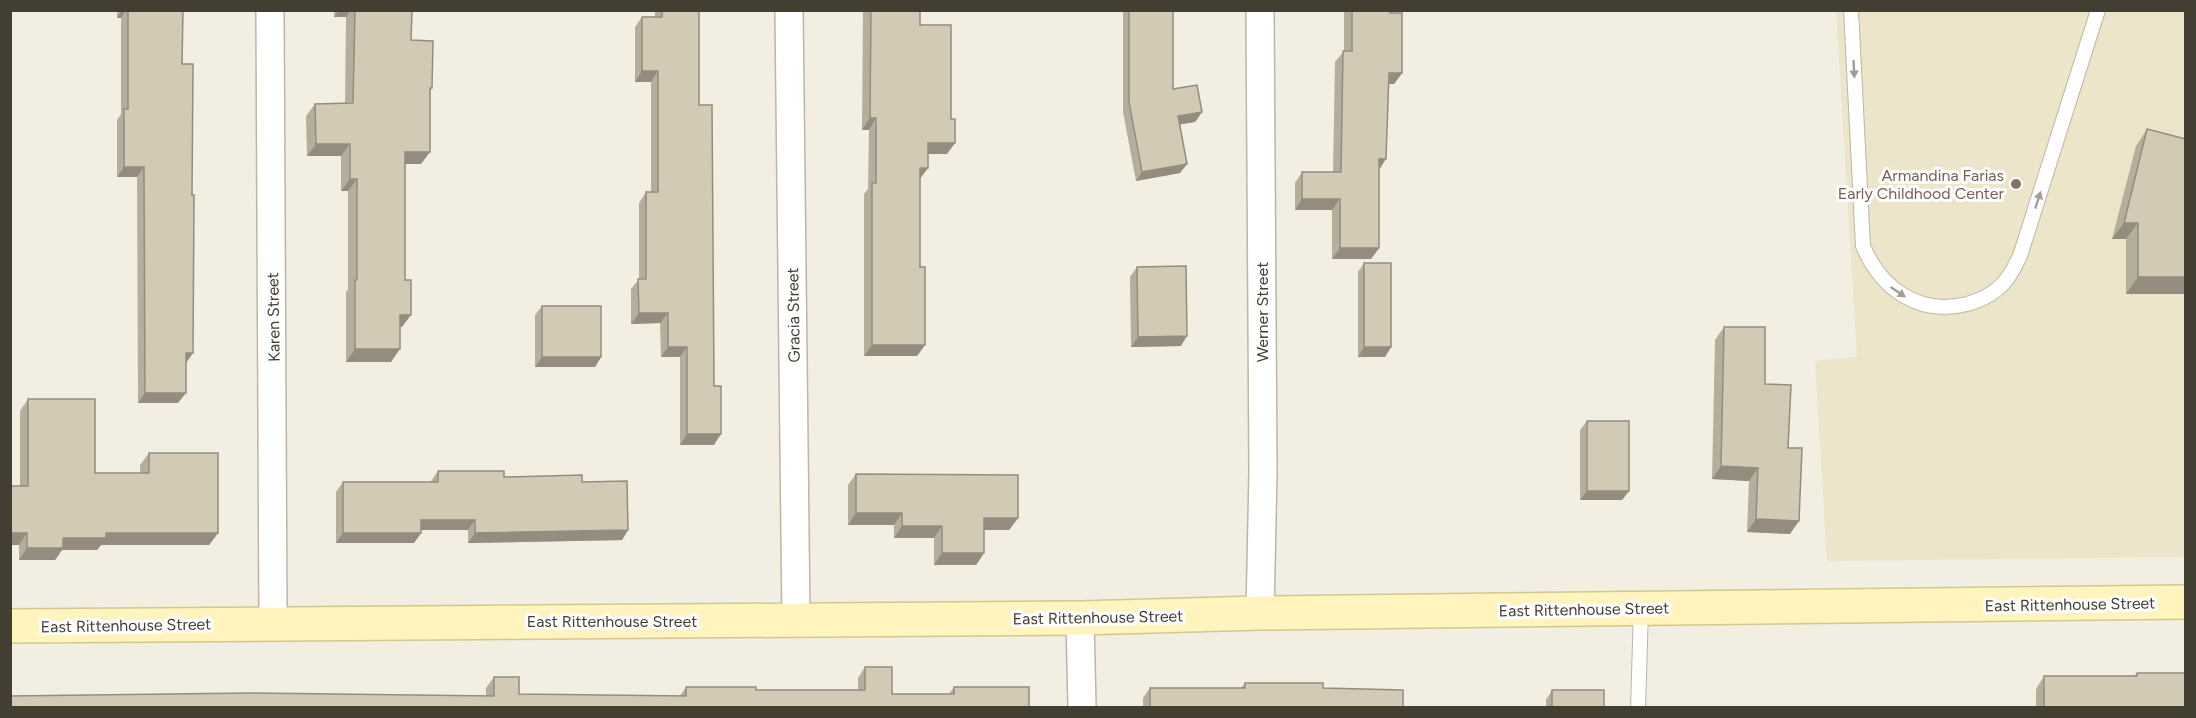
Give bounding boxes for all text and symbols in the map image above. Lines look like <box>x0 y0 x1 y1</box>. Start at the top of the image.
one-way arrow <box>1849 59 1859 78</box>
place label: Armandina Farias Early Childhood Center <box>1838 166 2005 203</box>
marker: Armandina Farias Early Childhood Center <box>2009 177 2023 191</box>
one-way arrow <box>2034 191 2043 209</box>
street label: Werner Street <box>1253 262 1272 362</box>
street label: Gracia Street <box>783 267 804 363</box>
street label: Karen Street <box>263 272 284 362</box>
one-way arrow <box>1889 286 1905 298</box>
street label: East Rittenhouse Street <box>1985 594 2155 615</box>
street label: East Rittenhouse Street <box>1499 599 1669 620</box>
street label: East Rittenhouse Street <box>1013 607 1183 628</box>
street label: East Rittenhouse Street <box>527 612 697 631</box>
street label: East Rittenhouse Street <box>41 615 211 636</box>

